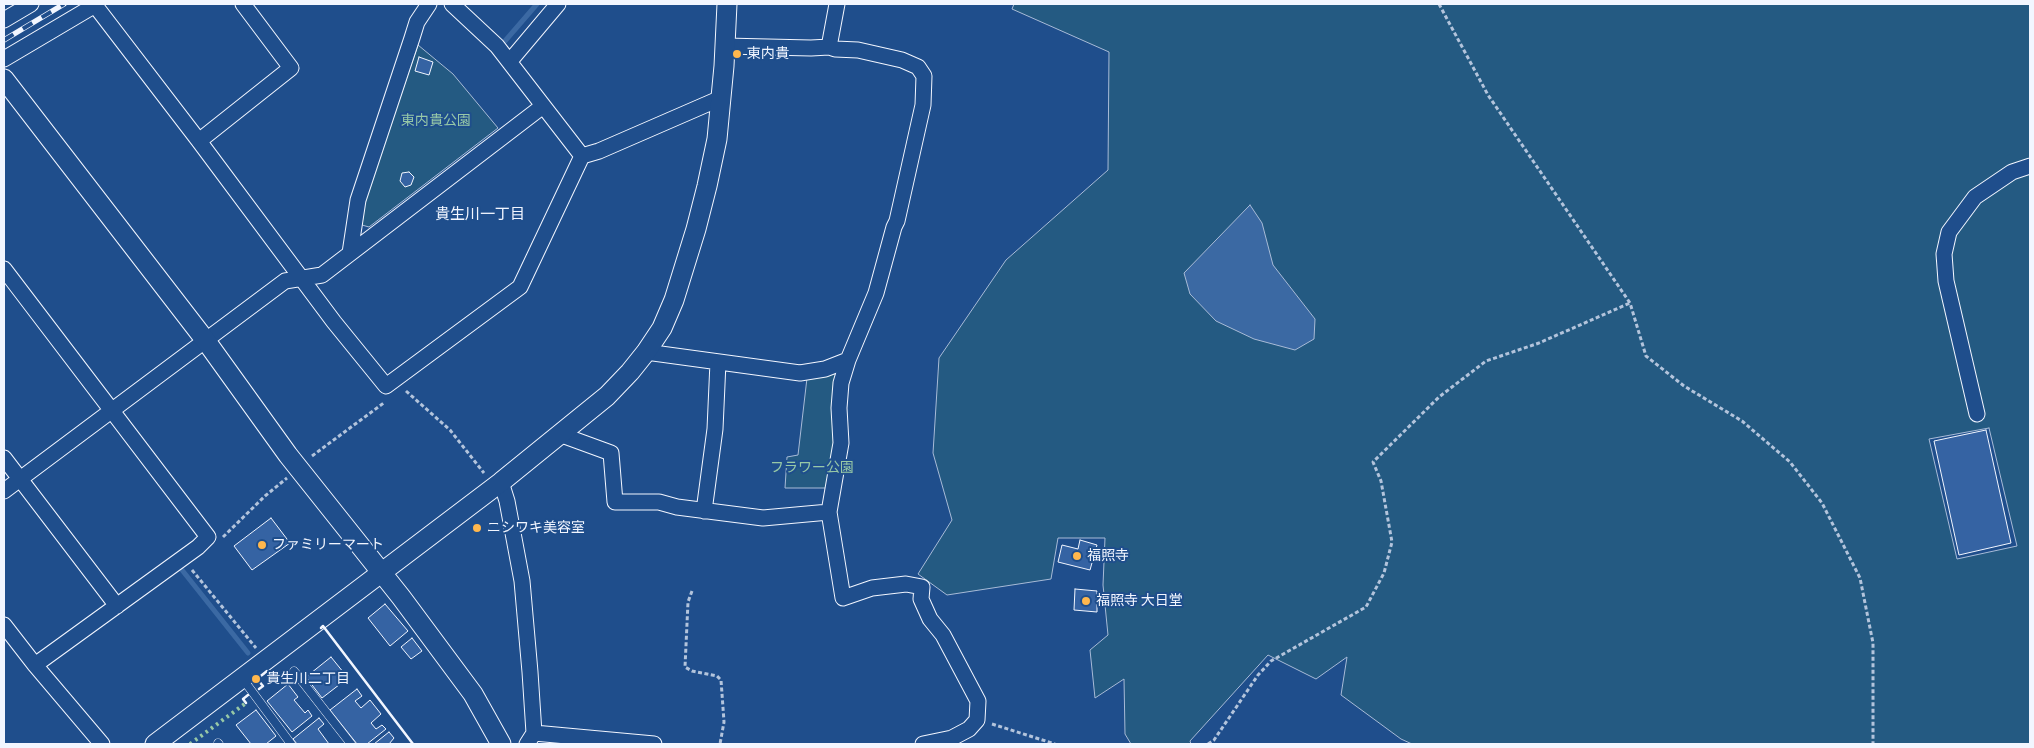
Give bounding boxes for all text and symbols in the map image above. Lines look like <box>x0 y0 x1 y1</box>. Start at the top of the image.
place label: 東内貴 <box>747 46 789 62</box>
marker: 東内貴 <box>731 48 743 60</box>
park label: 東内貴公園 <box>401 113 471 129</box>
district label: 貴生川一丁目 <box>435 206 525 224</box>
park label: フラワー公園 <box>770 460 854 476</box>
place label: ニシワキ美容室 <box>487 520 585 536</box>
marker: ニシワキ美容室 <box>471 522 483 534</box>
place label: ファミリーマート <box>272 537 384 553</box>
marker: ファミリーマート <box>256 539 268 551</box>
place label: 福照寺 <box>1087 548 1129 564</box>
marker: 福照寺 <box>1071 550 1083 562</box>
place label: 福照寺 大日堂 <box>1096 593 1183 609</box>
marker: 福照寺 大日堂 <box>1080 595 1092 607</box>
place label: 貴生川二丁目 <box>266 671 350 687</box>
marker: 貴生川二丁目 <box>250 673 262 685</box>

